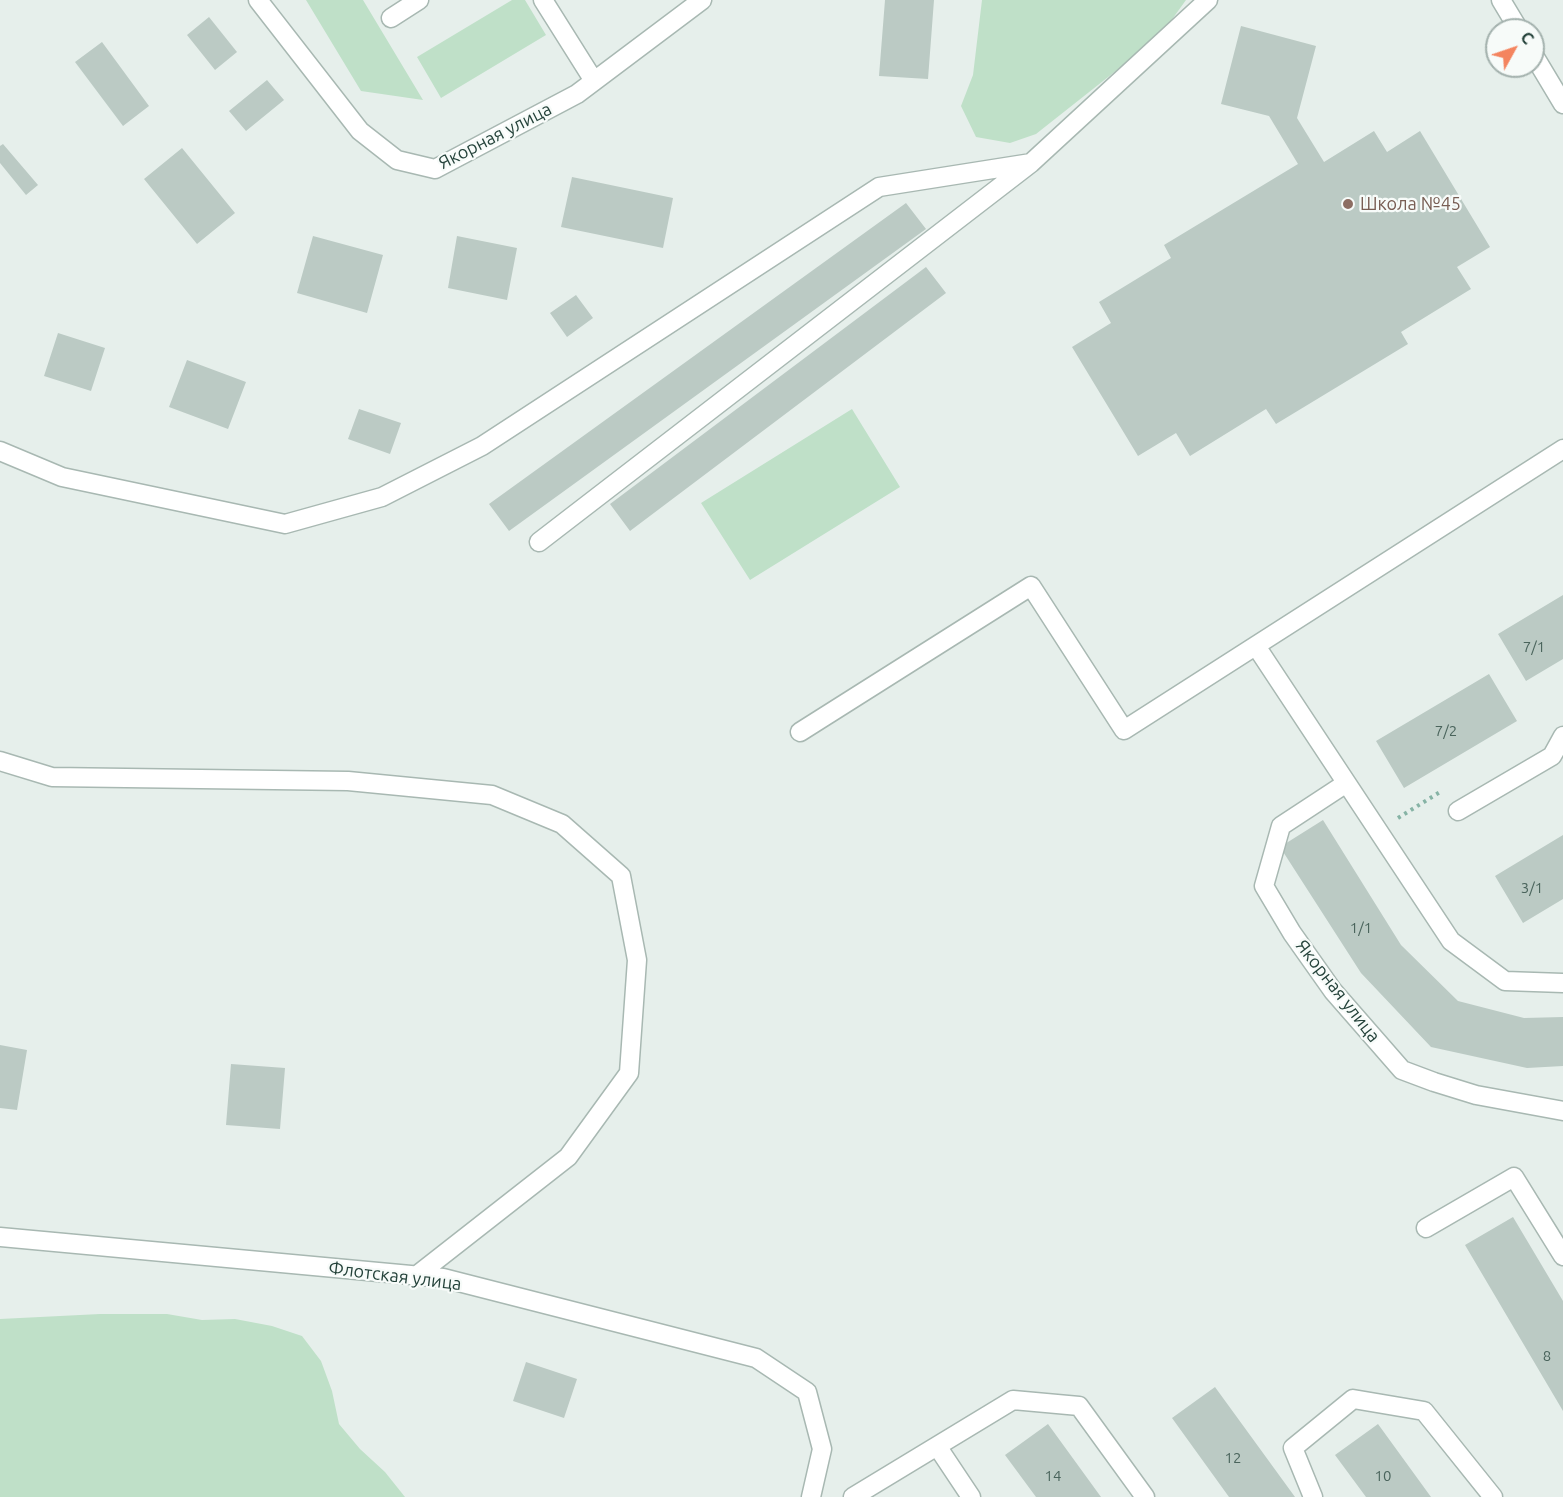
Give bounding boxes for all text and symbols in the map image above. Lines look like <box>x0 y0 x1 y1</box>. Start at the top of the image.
north arrow <box>1485 18 1545 78</box>
text: С <box>1517 28 1537 47</box>
street label: Якорная улица <box>435 98 555 174</box>
place label: Школа №45 <box>1360 193 1461 215</box>
marker: Школа №45 <box>1341 197 1355 211</box>
house number: 7/1 <box>1523 638 1545 656</box>
house number: 7/2 <box>1435 722 1457 740</box>
house number: 3/1 <box>1521 879 1543 897</box>
house number: 1/1 <box>1350 919 1372 937</box>
street label: Якорная улица <box>1291 935 1385 1047</box>
street label: Флотская улица <box>327 1257 463 1295</box>
house number: 8 <box>1543 1347 1551 1365</box>
house number: 12 <box>1225 1449 1241 1467</box>
house number: 14 <box>1045 1467 1061 1485</box>
house number: 10 <box>1375 1467 1391 1485</box>

